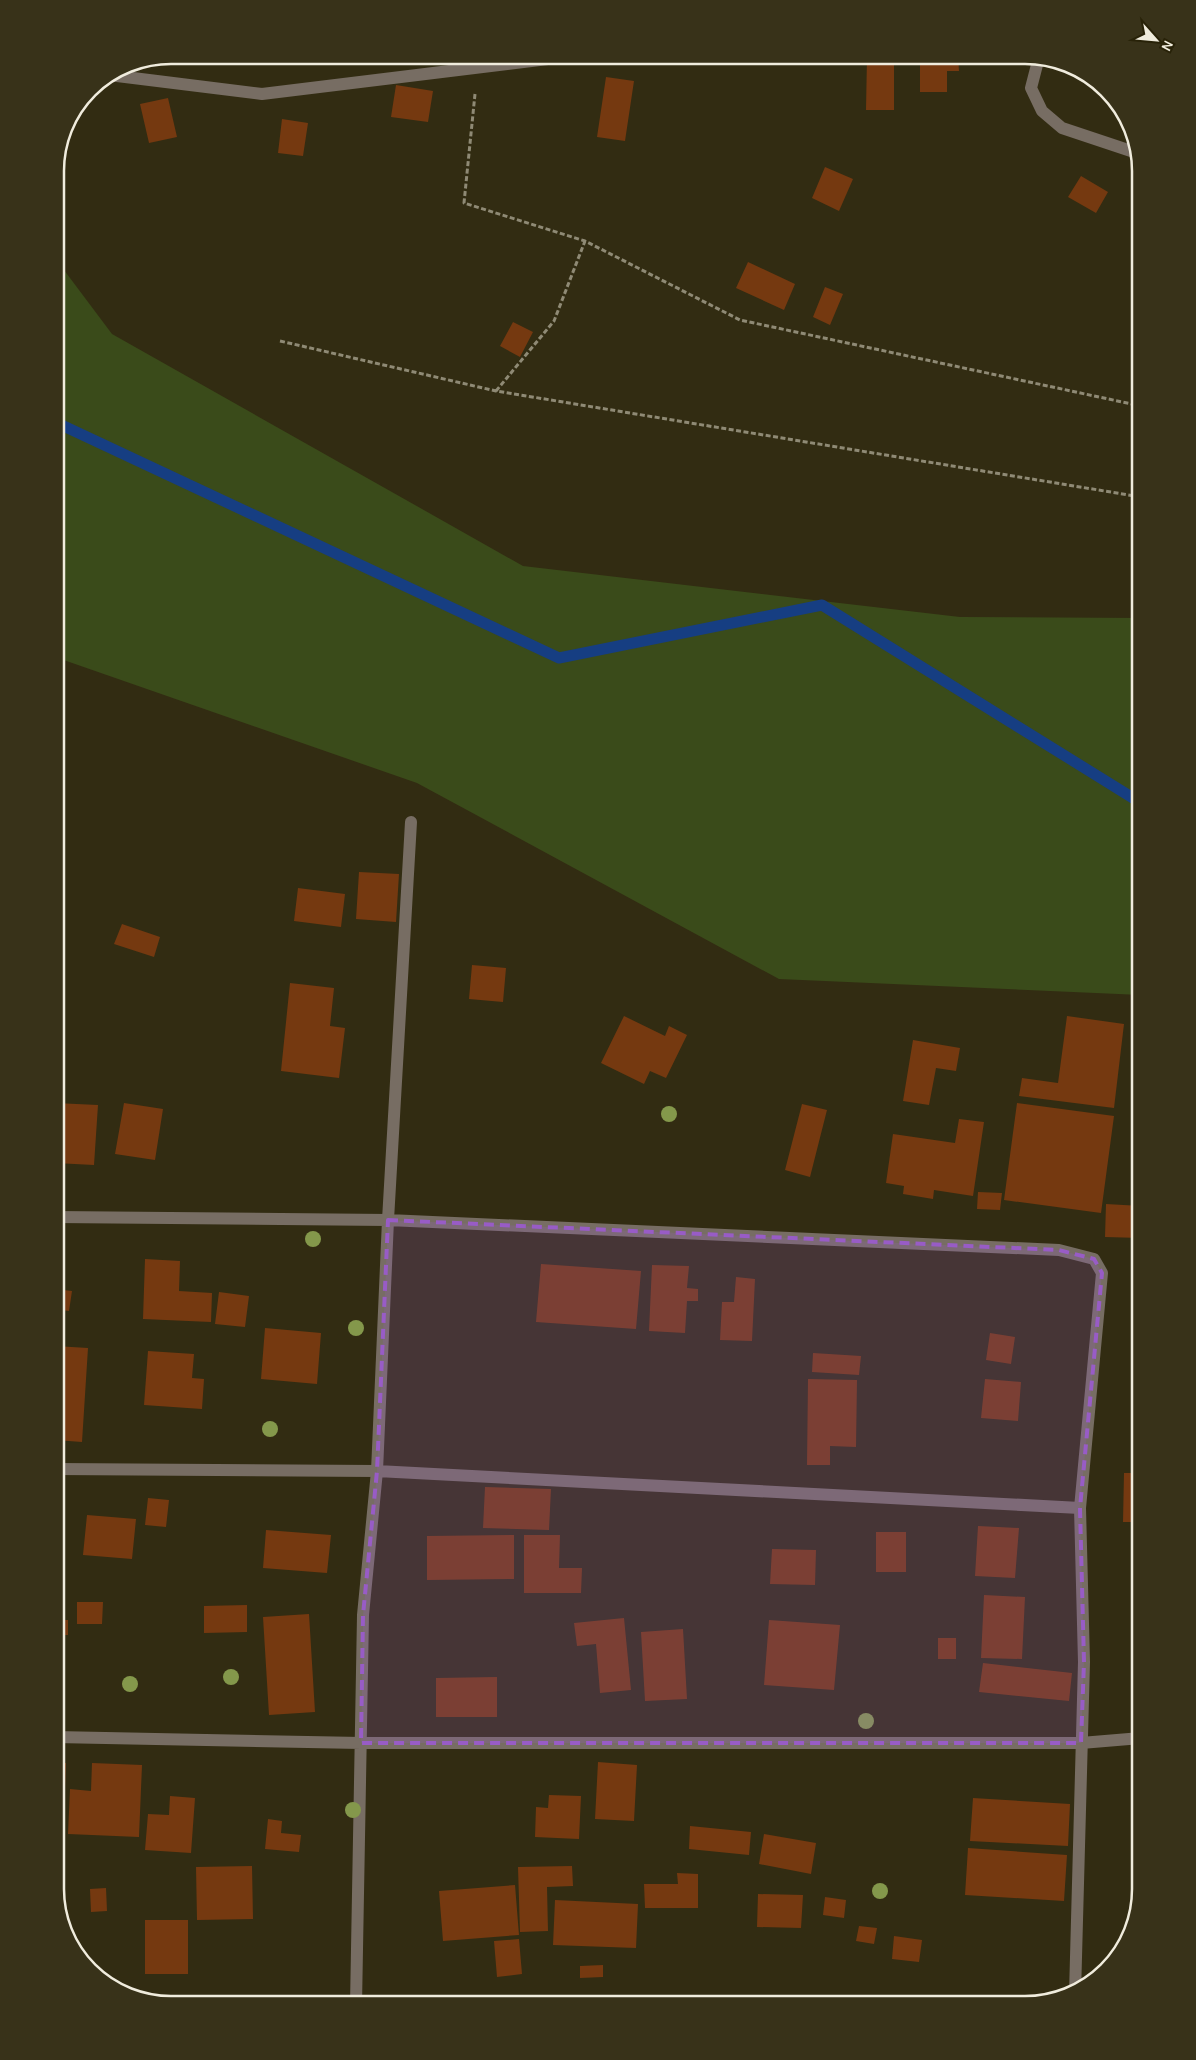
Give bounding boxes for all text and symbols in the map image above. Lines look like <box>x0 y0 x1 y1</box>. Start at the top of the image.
north arrow <box>1131 15 1181 65</box>
text: N <box>1157 37 1177 54</box>

